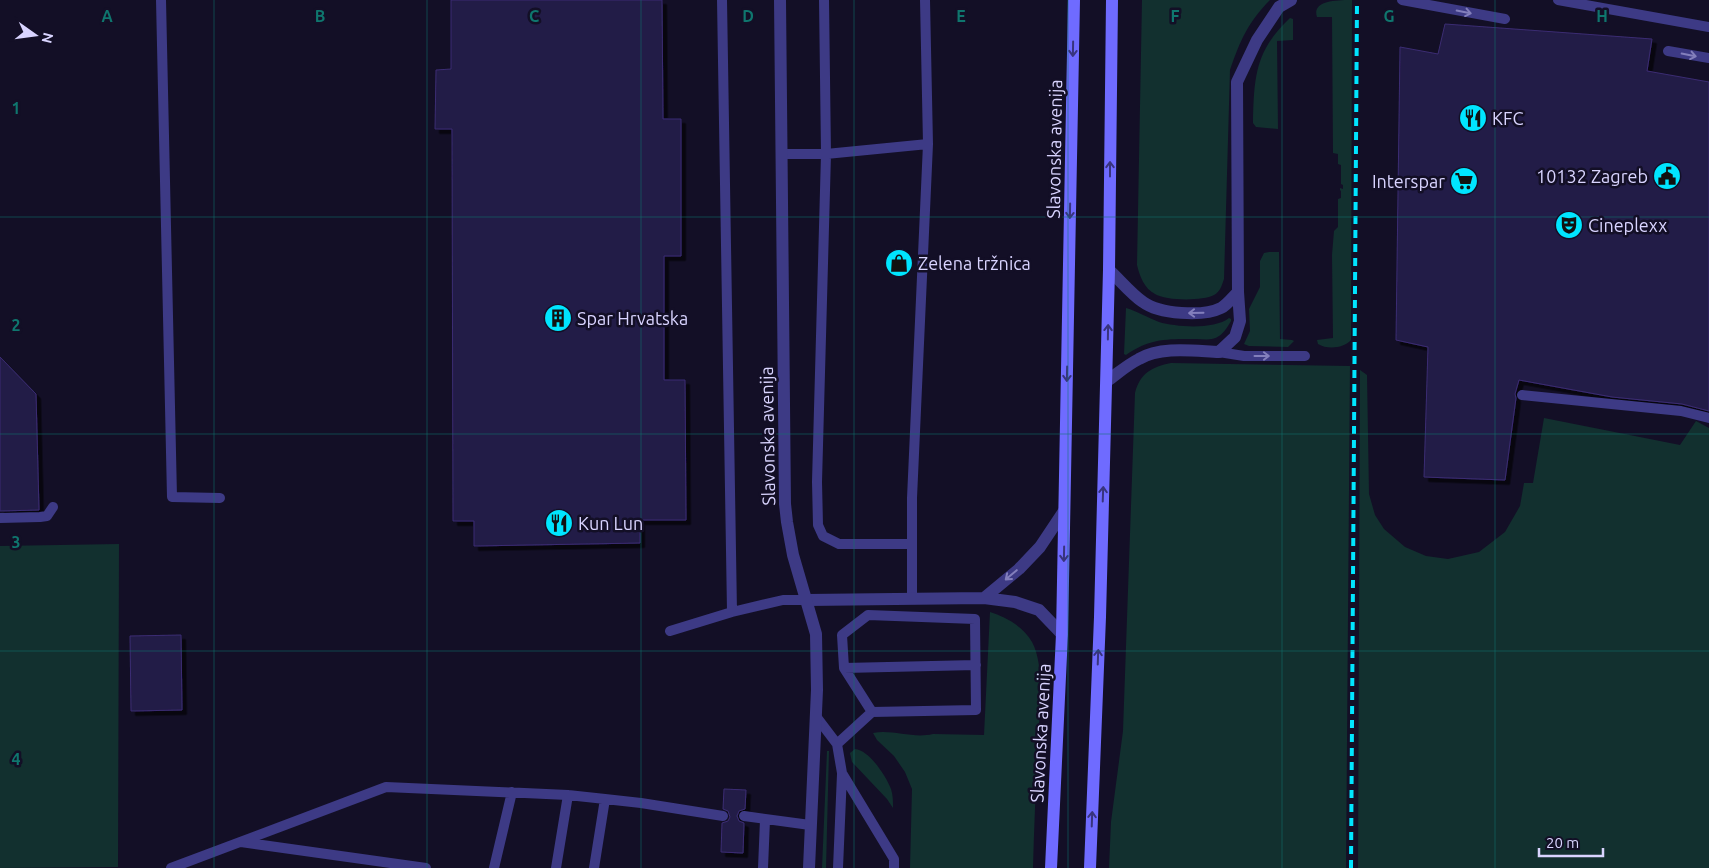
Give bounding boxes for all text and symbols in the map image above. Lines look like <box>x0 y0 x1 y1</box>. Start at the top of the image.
text: A <box>101 7 113 25</box>
text: B <box>315 7 325 25</box>
text: C <box>529 7 539 25</box>
text: D <box>742 7 754 25</box>
text: E <box>956 7 966 25</box>
text: F <box>1171 7 1180 25</box>
text: G <box>1383 7 1395 25</box>
one-way arrow <box>1455 7 1471 17</box>
text: H <box>1596 7 1608 25</box>
north arrow <box>10 10 60 60</box>
text: N <box>39 31 57 45</box>
one-way arrow <box>1068 40 1078 56</box>
one-way arrow <box>1680 50 1696 60</box>
street label: Slavonska avenija <box>1043 79 1065 219</box>
text: 1 <box>11 99 21 117</box>
restaurant icon: KFC <box>1458 103 1488 133</box>
place label: KFC <box>1492 108 1523 128</box>
one-way arrow <box>1105 161 1115 178</box>
public building icon: 10132 Zagreb <box>1652 161 1682 191</box>
supermarket icon: Interspar <box>1449 166 1479 196</box>
place label: 10132 Zagreb <box>1536 166 1648 186</box>
place label: Interspar <box>1372 171 1445 191</box>
one-way arrow <box>1065 202 1075 219</box>
theatre icon: Cineplexx <box>1554 210 1584 240</box>
place label: Cineplexx <box>1588 215 1667 235</box>
shop icon: Zelena tržnica <box>884 248 914 278</box>
place label: Zelena tržnica <box>918 253 1031 273</box>
building icon: Spar Hrvatska <box>543 303 573 333</box>
place label: Spar Hrvatska <box>577 308 688 328</box>
one-way arrow <box>1188 308 1204 317</box>
text: 2 <box>11 316 21 334</box>
one-way arrow <box>1103 324 1113 340</box>
one-way arrow <box>1254 351 1270 361</box>
one-way arrow <box>1062 365 1072 381</box>
street label: Slavonska avenija <box>756 366 778 506</box>
one-way arrow <box>1099 487 1108 503</box>
restaurant icon: Kun Lun <box>544 508 574 538</box>
place label: Kun Lun <box>578 513 643 533</box>
text: 3 <box>11 533 21 551</box>
one-way arrow <box>1059 545 1068 561</box>
one-way arrow <box>1005 570 1018 581</box>
one-way arrow <box>1093 649 1103 666</box>
street label: Slavonska avenija <box>1026 663 1054 803</box>
text: 4 <box>11 750 21 768</box>
one-way arrow <box>1087 812 1097 828</box>
scale bar <box>1539 826 1603 858</box>
text: 20 m <box>1546 834 1579 851</box>

